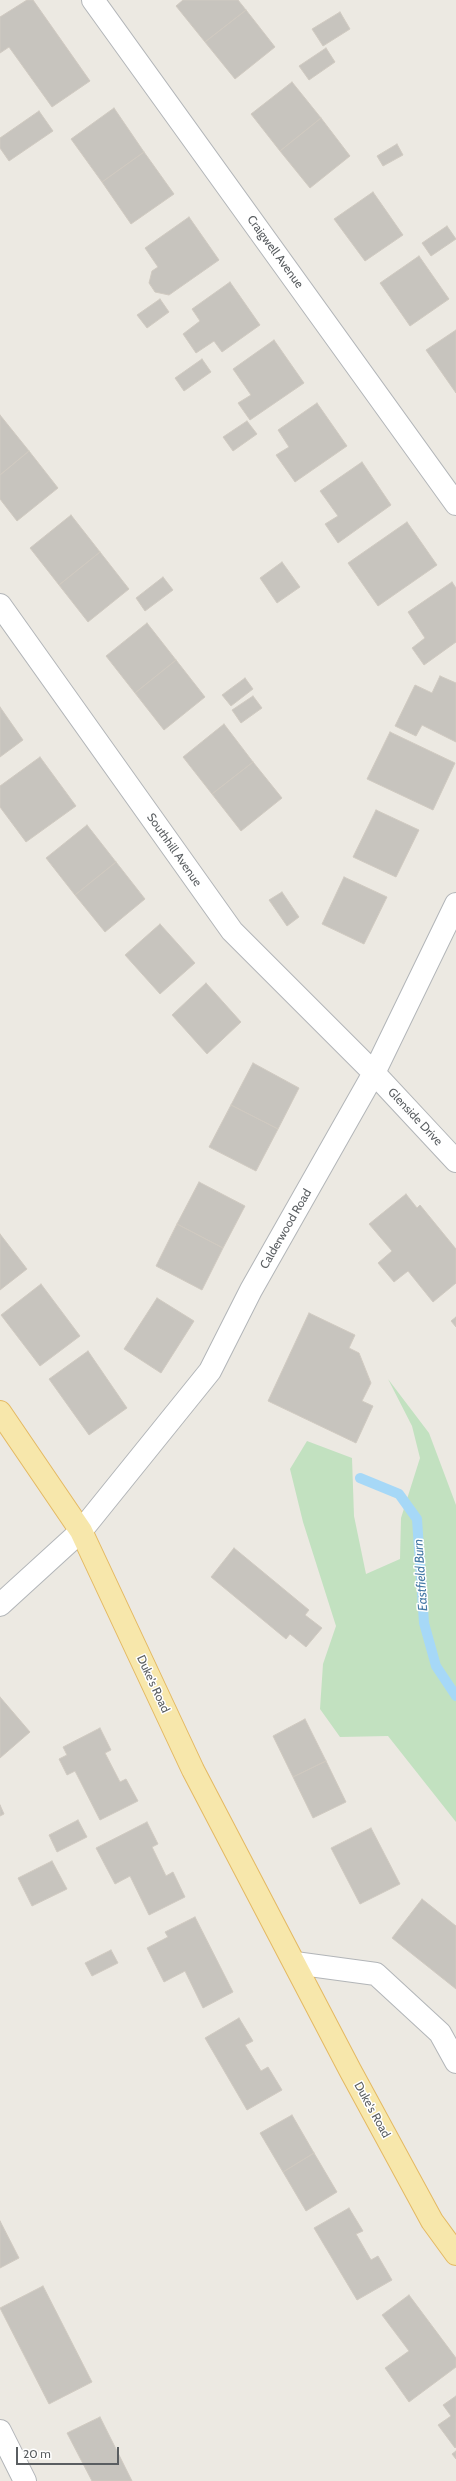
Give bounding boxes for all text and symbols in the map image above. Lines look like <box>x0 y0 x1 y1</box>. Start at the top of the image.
street label: Craigwell Avenue <box>244 213 306 291</box>
street label: Southhill Avenue <box>143 811 205 889</box>
street label: Glenside Drive <box>385 1085 445 1149</box>
street label: Calderwood Road <box>257 1187 315 1271</box>
water label: Eastfield Burn <box>411 1538 431 1612</box>
street label: Duke's Road <box>133 1653 173 1715</box>
street label: Duke's Road <box>351 2080 393 2140</box>
scale bar <box>18 2439 121 2465</box>
text: 20 m <box>23 2446 51 2461</box>

